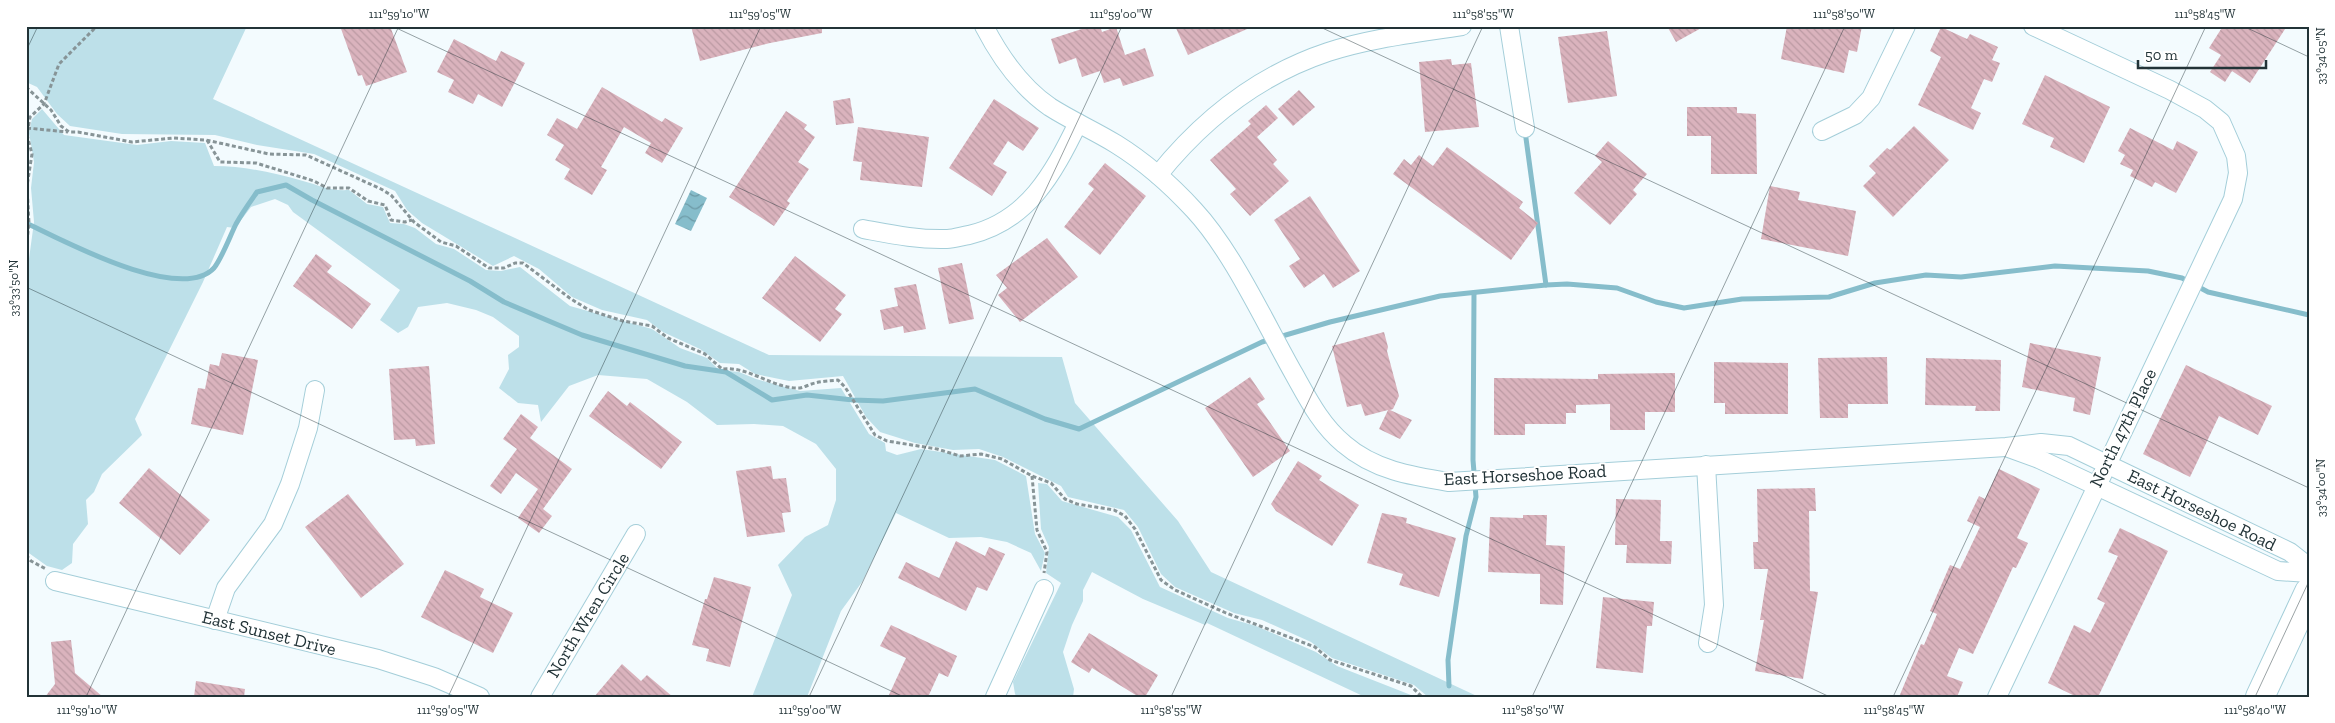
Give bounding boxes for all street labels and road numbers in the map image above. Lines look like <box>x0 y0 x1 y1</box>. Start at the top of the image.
street label: North 47th Place <box>2085 365 2161 491</box>
street label: East Horseshoe Road <box>1443 460 1607 490</box>
street label: East Horseshoe Road <box>2124 464 2280 556</box>
street label: North Wren Circle <box>542 548 634 682</box>
street label: East Sunset Drive <box>200 606 338 660</box>

